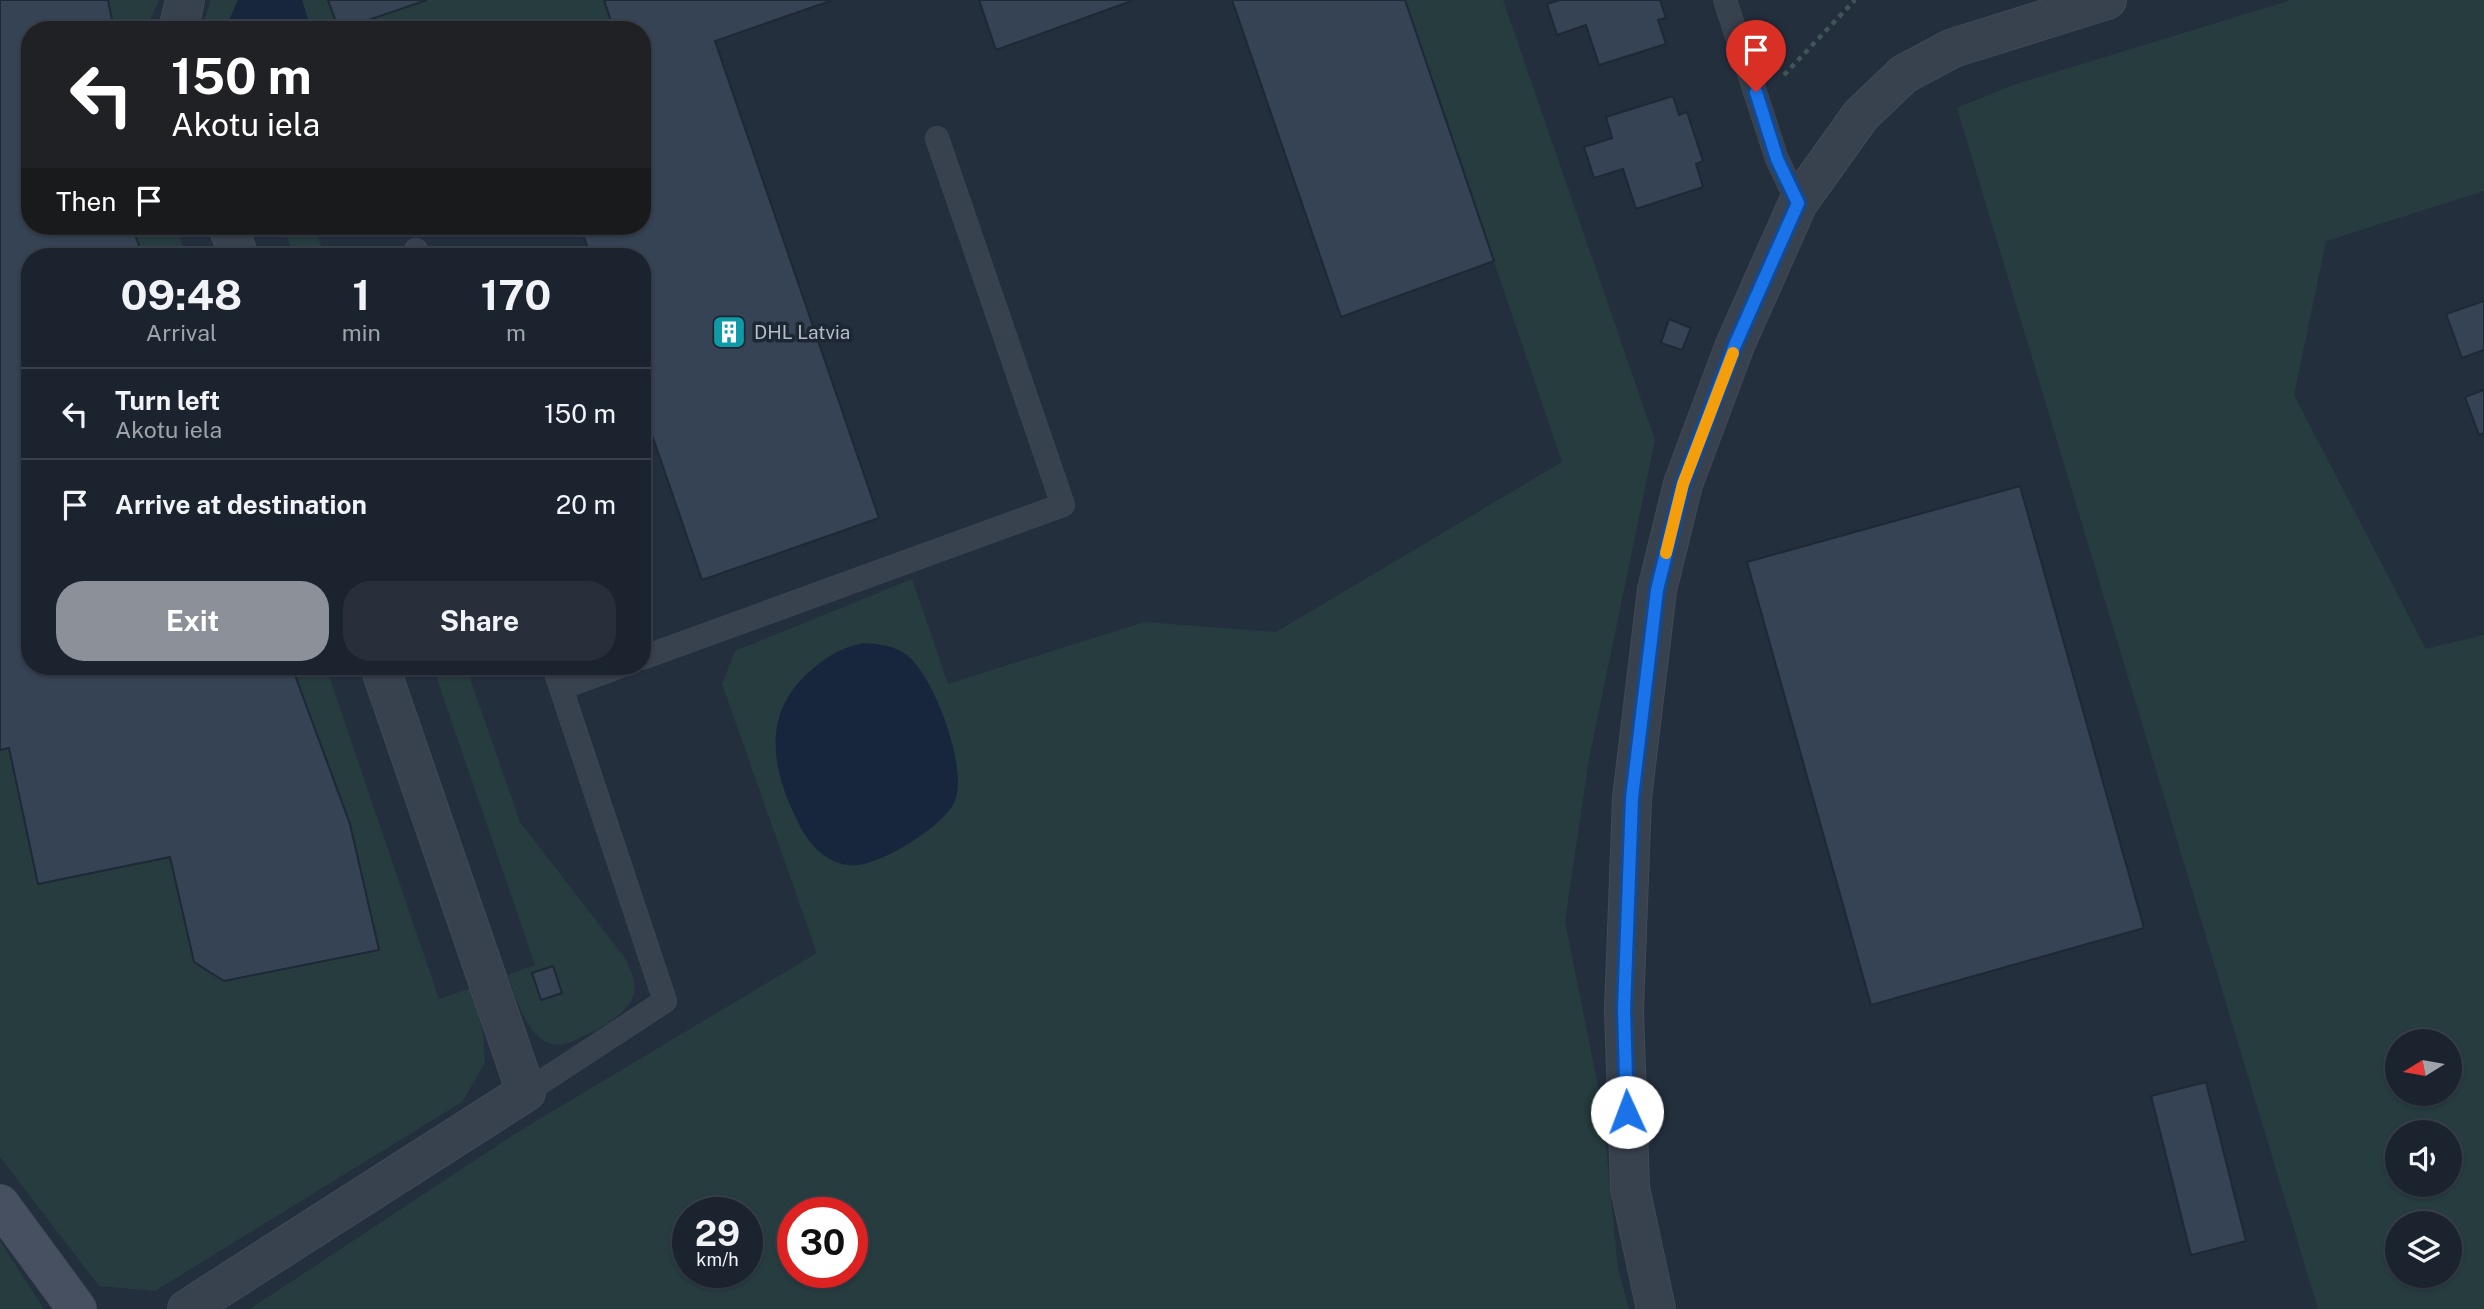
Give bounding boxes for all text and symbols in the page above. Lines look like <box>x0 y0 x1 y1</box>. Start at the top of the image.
pin <box>1726 20 1786 92</box>
icon: arrive <box>1737 31 1775 69</box>
text: 150 m <box>171 47 312 105</box>
icon: left <box>56 49 147 140</box>
text: Akotu iela <box>171 106 320 143</box>
icon: arrive <box>130 182 168 220</box>
text: Then <box>56 186 116 217</box>
text: 09:48 <box>121 270 242 319</box>
text: 1 <box>352 270 370 319</box>
text: 170 <box>480 270 551 319</box>
building icon: DHL Latvia <box>710 313 748 351</box>
text: Arrival <box>146 319 217 346</box>
text: min <box>342 319 381 346</box>
text: m <box>506 319 526 346</box>
place label: DHL Latvia <box>754 321 850 343</box>
text: Turn left <box>115 385 220 416</box>
icon: left <box>56 395 94 433</box>
text: 150 m <box>544 398 616 429</box>
text: Akotu iela <box>115 416 222 443</box>
icon: arrive <box>56 486 94 524</box>
text: Arrive at destination <box>115 489 367 520</box>
text: 20 m <box>556 489 616 520</box>
button: Exit <box>56 581 329 661</box>
button: Share <box>343 581 616 661</box>
north arrow <box>2385 1029 2462 1106</box>
map controls <box>2385 1029 2462 1288</box>
position arrow <box>1590 1075 1664 1149</box>
button: sound <box>2385 1120 2462 1197</box>
speed limit sign: 30 <box>777 1197 868 1288</box>
button: layers <box>2385 1211 2462 1288</box>
text: 29 <box>695 1213 740 1254</box>
text: km/h <box>696 1249 739 1270</box>

